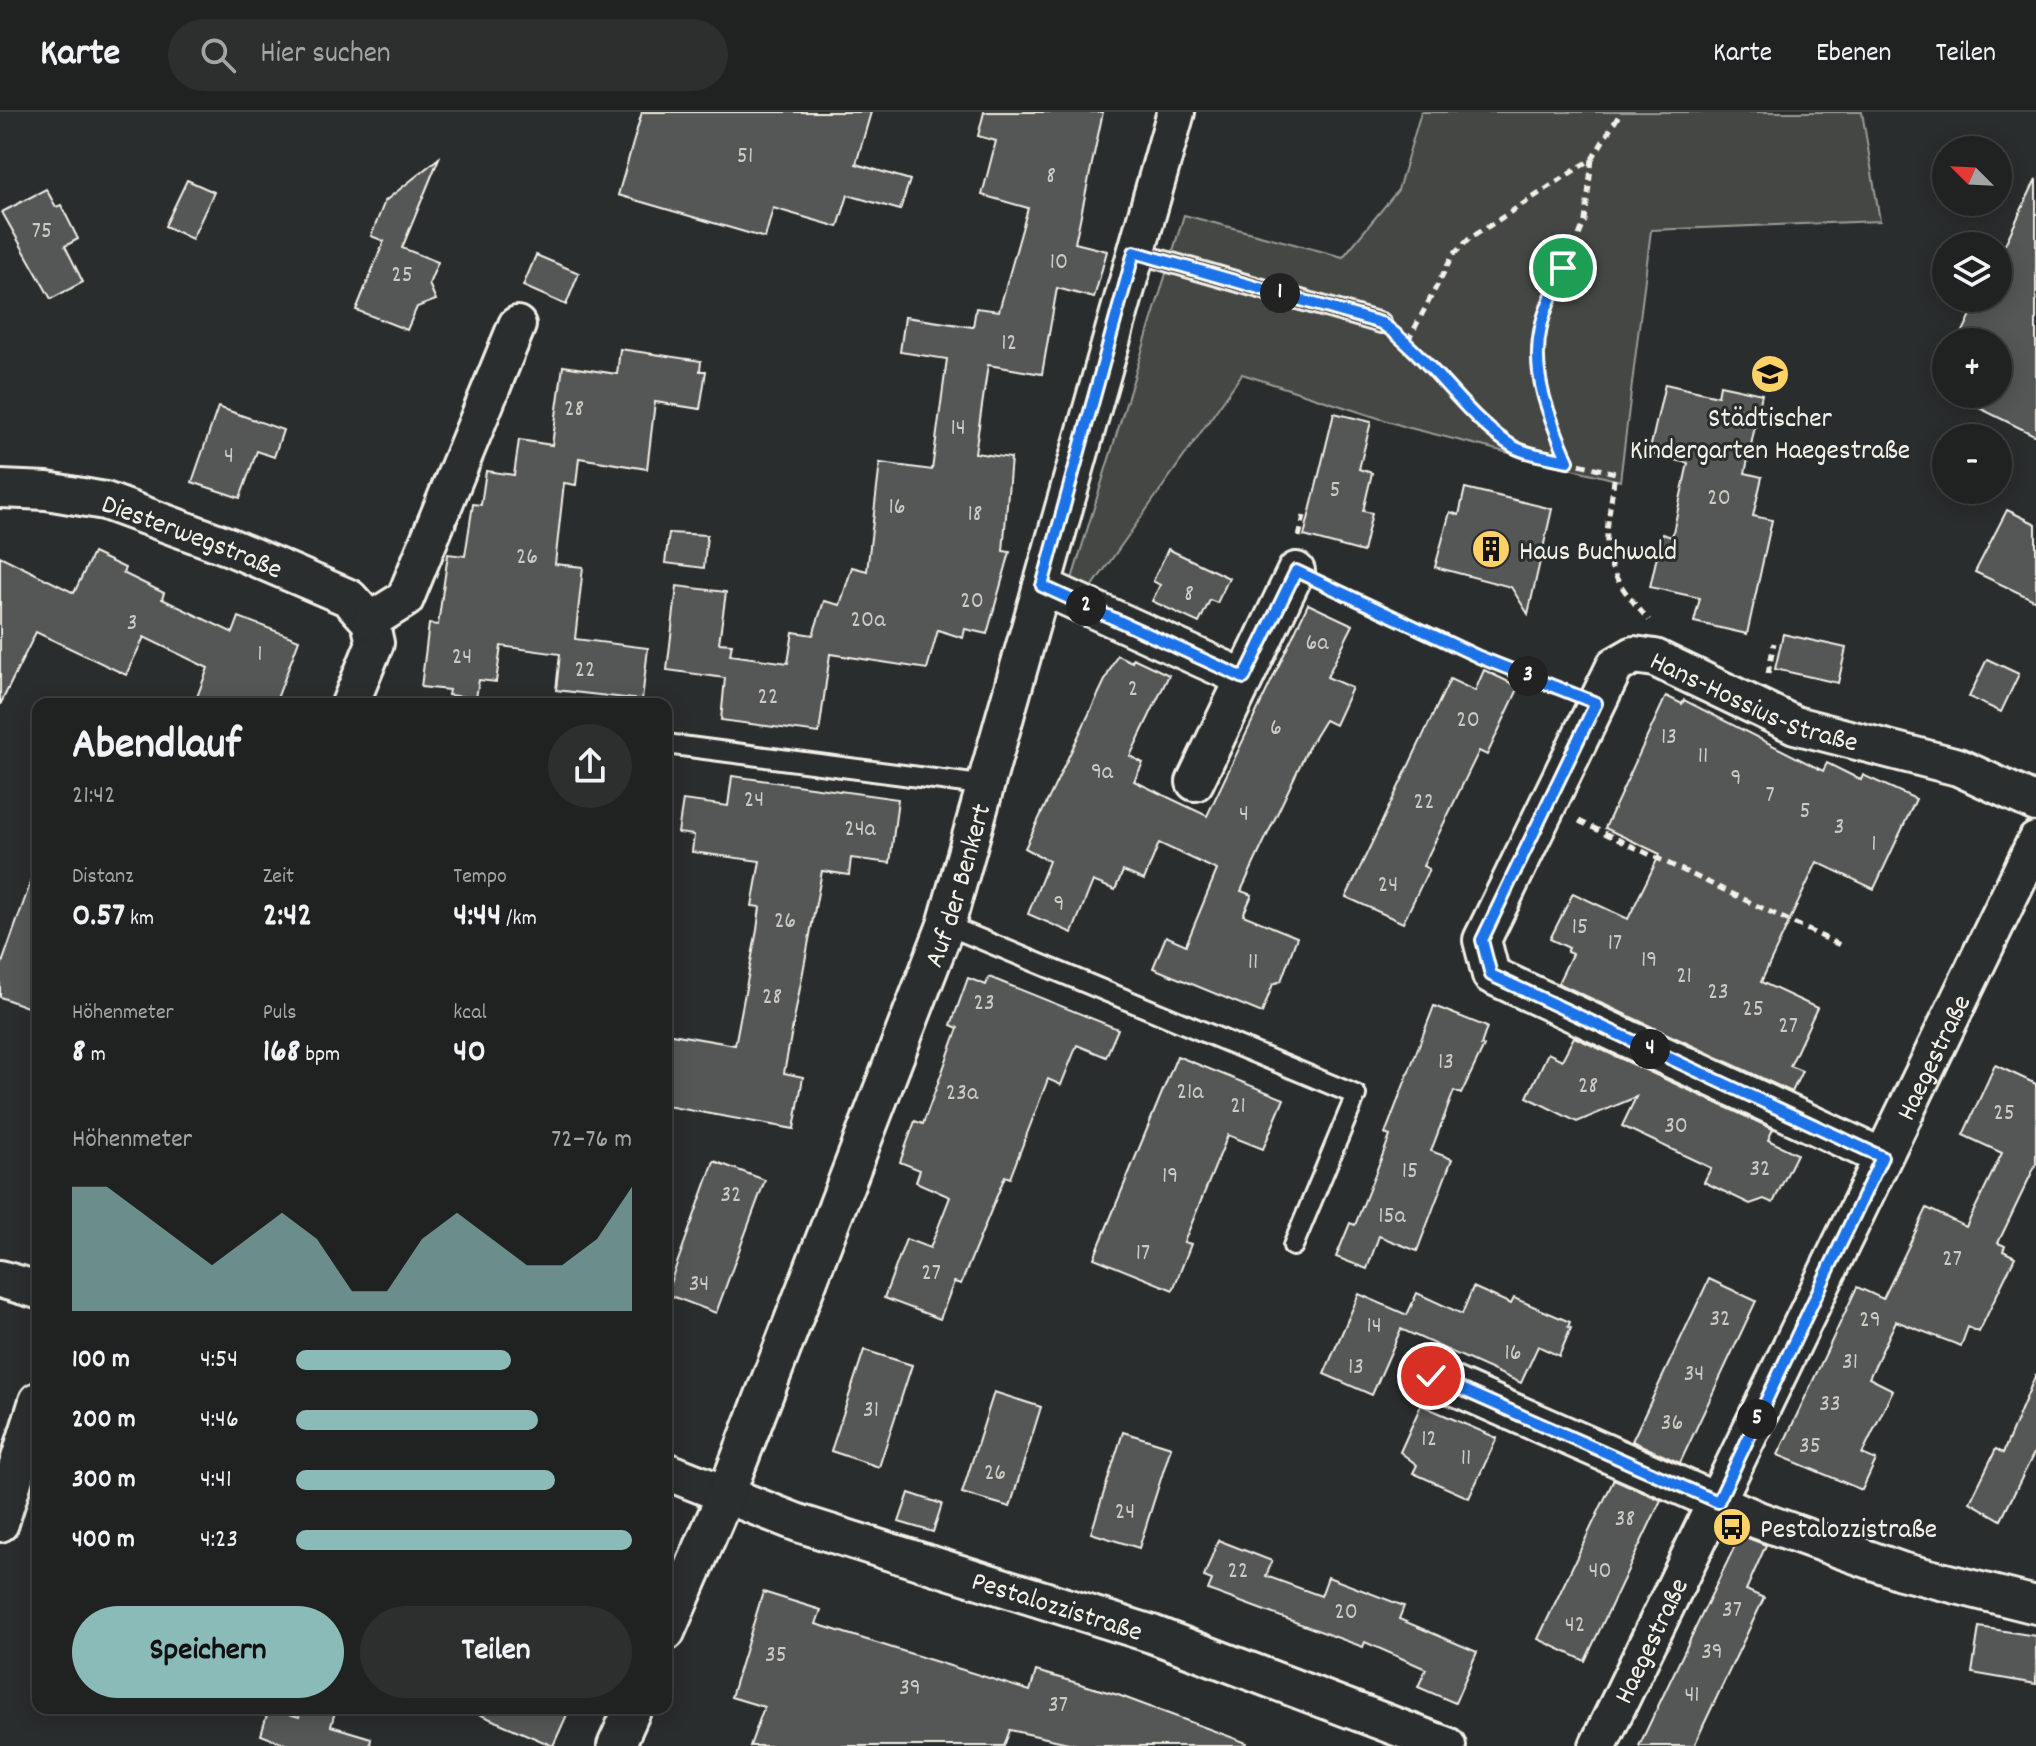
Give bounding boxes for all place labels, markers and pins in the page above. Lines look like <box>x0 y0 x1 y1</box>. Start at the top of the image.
pin <box>1529 234 1597 302</box>
pin: 1 <box>1260 273 1300 313</box>
school or university icon: Städtischer Kindergarten Haegestraße <box>1749 353 1791 395</box>
place label: Städtischer Kindergarten Haegestraße <box>1630 401 1910 473</box>
building icon: Haus Buchwald <box>1470 528 1512 570</box>
place label: Haus Buchwald <box>1519 534 1677 574</box>
pin: 2 <box>1066 586 1106 626</box>
pin: 3 <box>1508 656 1548 696</box>
pin: 4 <box>1630 1029 1670 1069</box>
pin <box>1397 1342 1465 1410</box>
pin: 5 <box>1737 1399 1777 1439</box>
bus stop icon: Pestalozzistraße <box>1711 1506 1753 1548</box>
place label: Pestalozzistraße <box>1760 1512 1937 1552</box>

